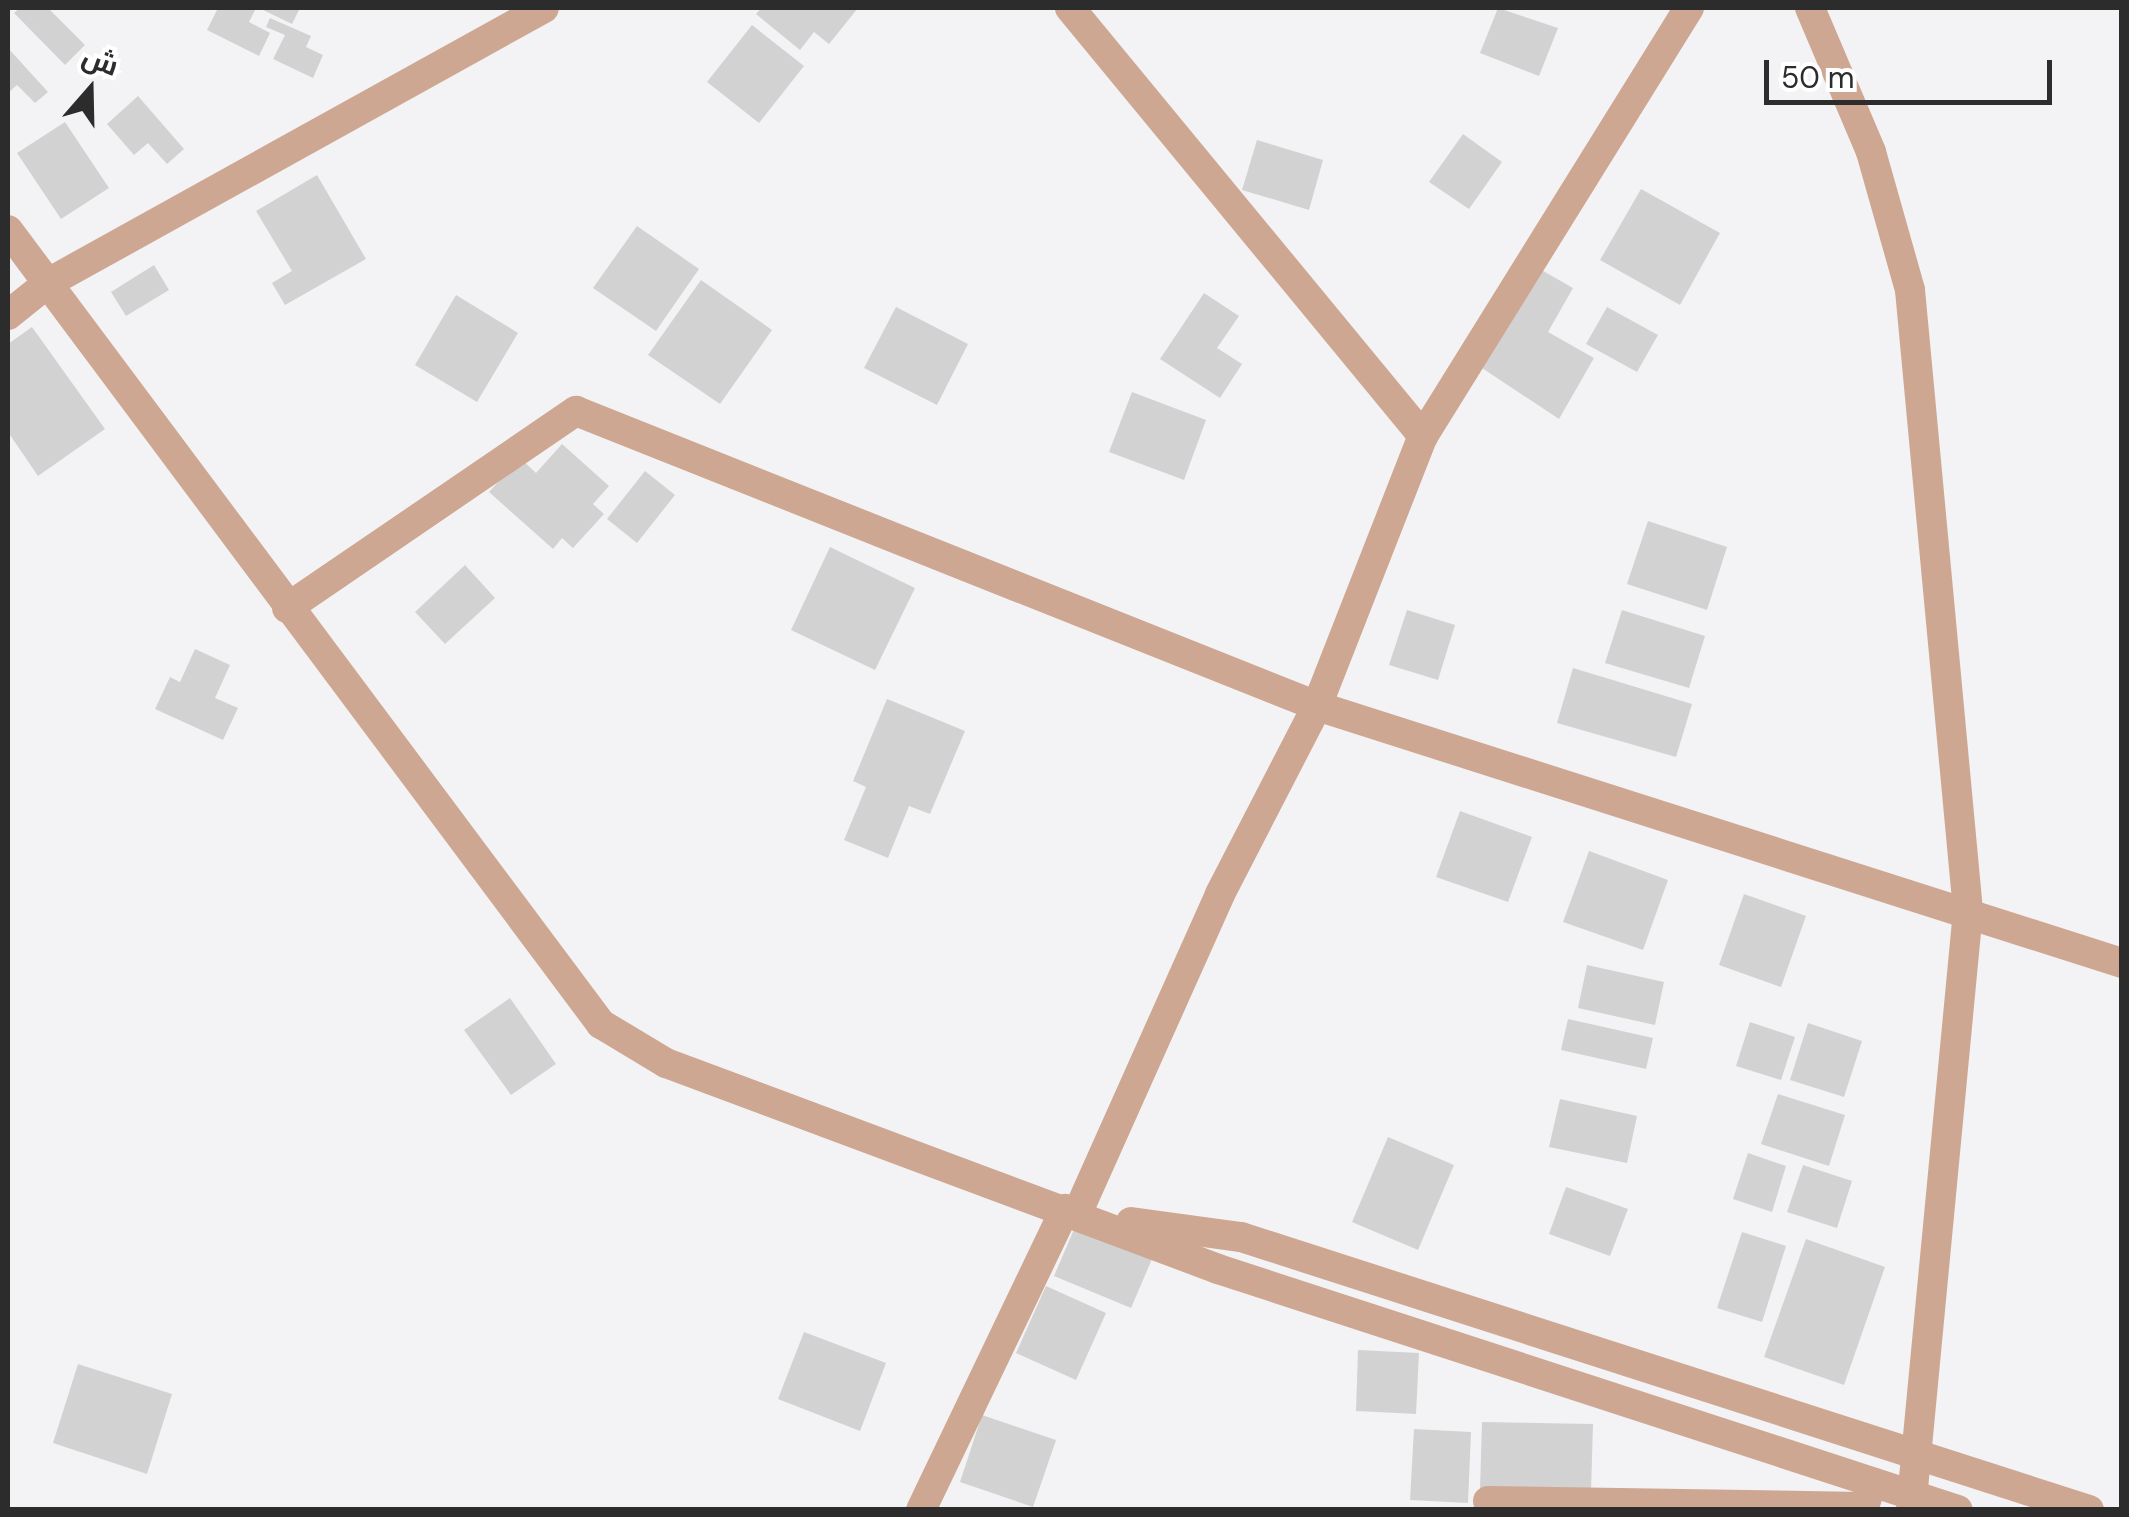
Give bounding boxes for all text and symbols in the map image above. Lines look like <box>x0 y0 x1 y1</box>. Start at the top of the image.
text: ش <box>77 38 124 85</box>
north arrow <box>40 40 140 140</box>
scale bar <box>1769 40 2056 102</box>
text: 50 m <box>1781 58 1855 97</box>

